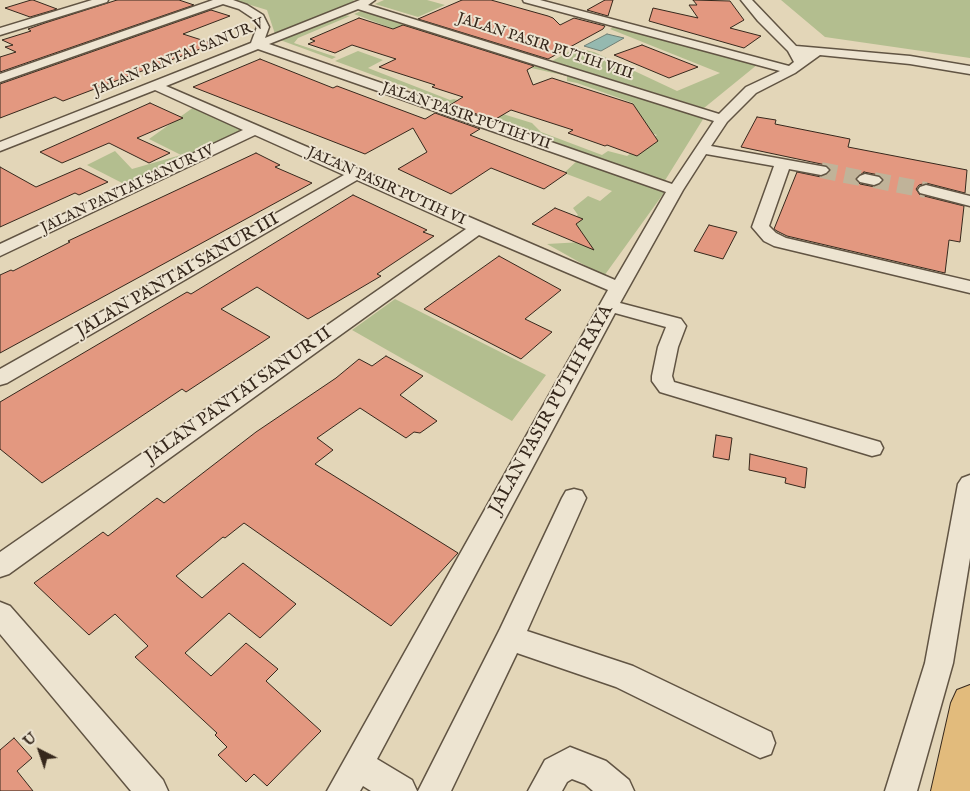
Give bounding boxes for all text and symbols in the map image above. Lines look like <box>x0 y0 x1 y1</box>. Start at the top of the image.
street label: JALAN PASIR PUTIH VIII <box>455 10 635 84</box>
street label: JALAN PANTAI SANUR V <box>91 15 267 101</box>
street label: JALAN PASIR PUTIH VII <box>379 80 553 154</box>
street label: JALAN PANTAI SANUR IV <box>39 142 217 238</box>
street label: JALAN PASIR PUTIH VI <box>304 144 468 230</box>
street label: JALAN PANTAI SANUR III <box>73 209 283 343</box>
street label: JALAN PASIR PUTIH RAYA <box>485 302 619 518</box>
street label: JALAN PANTAI SANUR II <box>142 323 336 469</box>
north arrow <box>15 726 65 776</box>
text: U <box>20 729 41 750</box>

